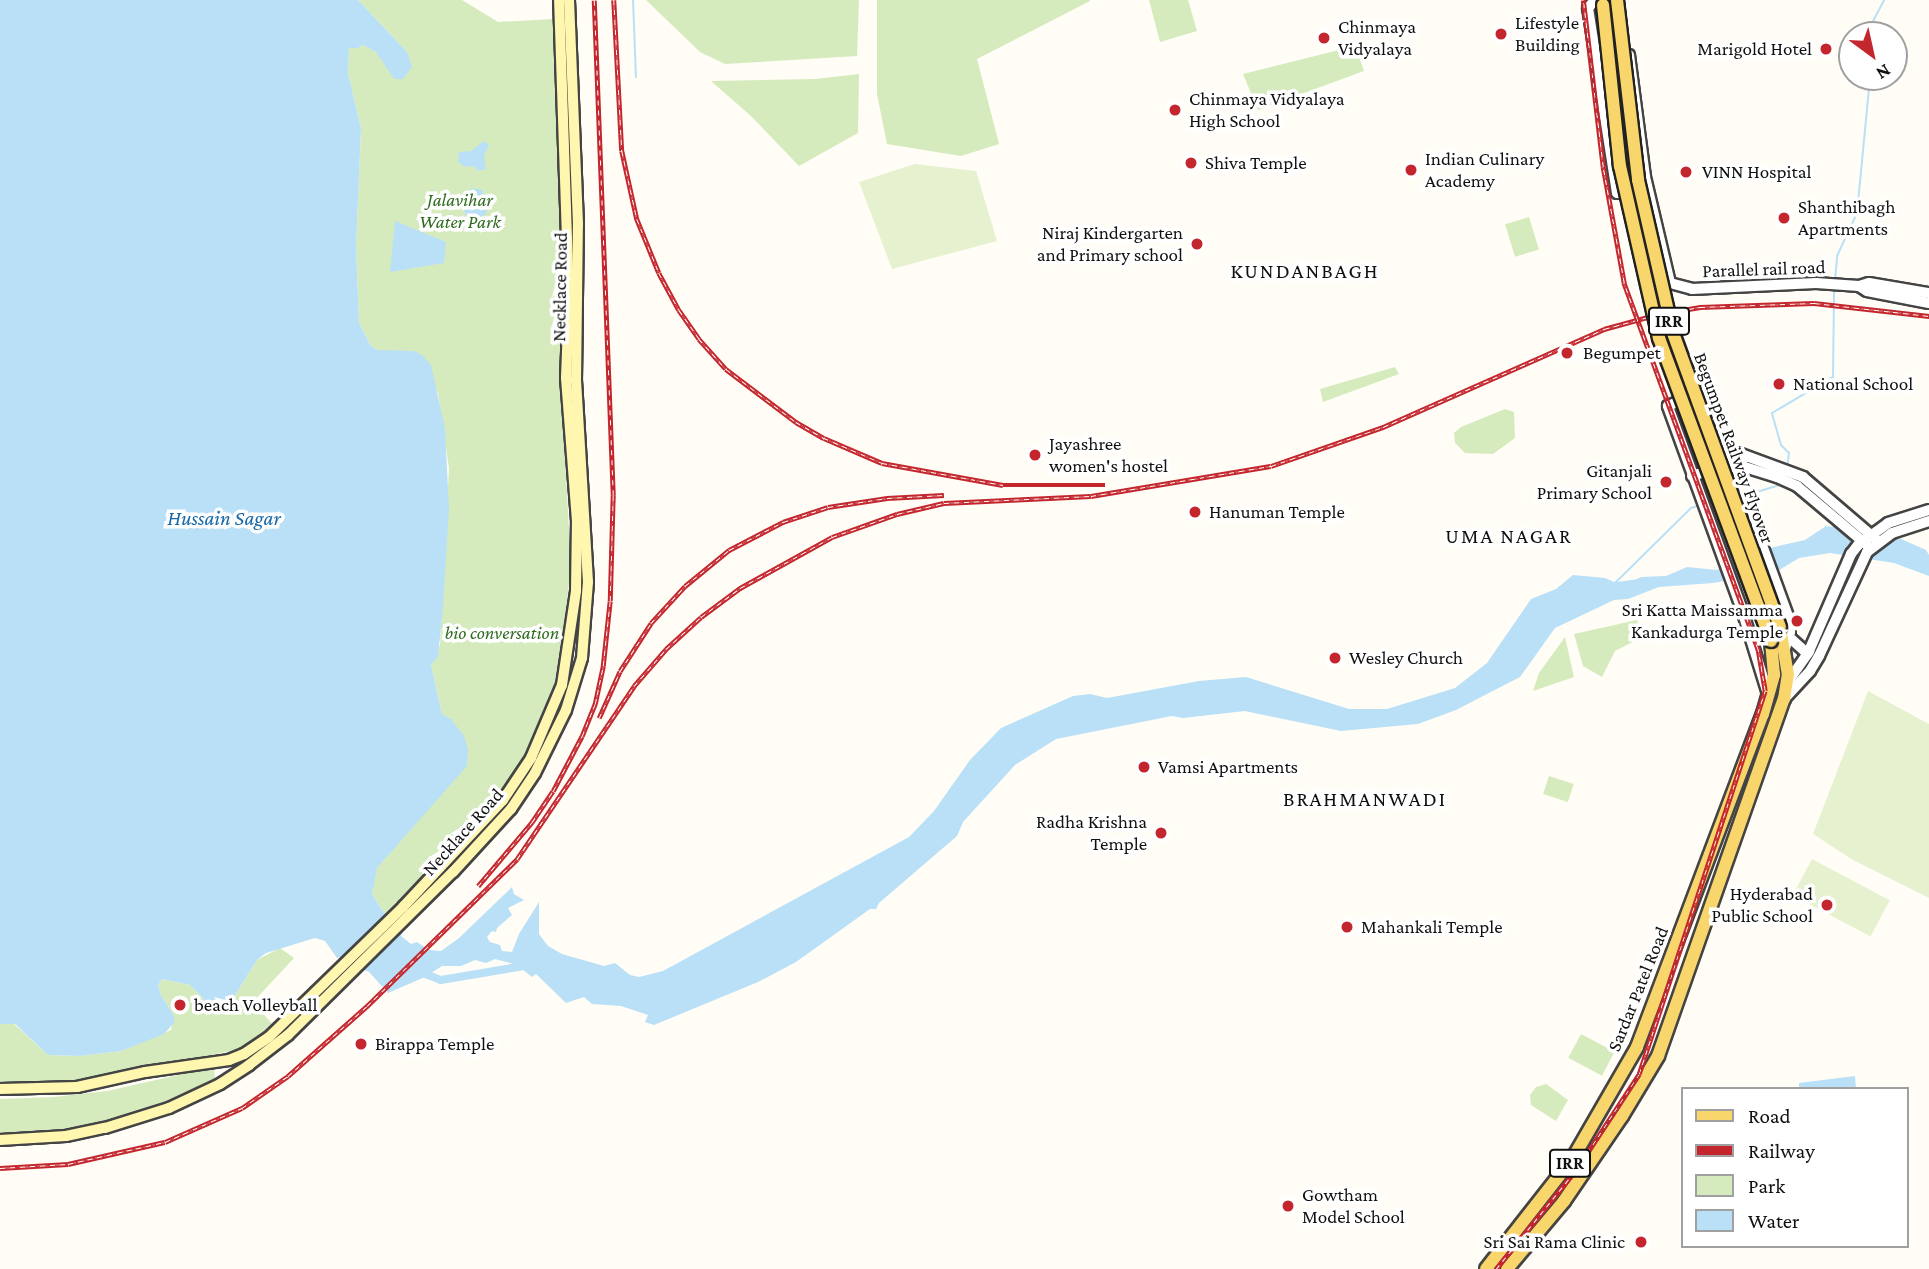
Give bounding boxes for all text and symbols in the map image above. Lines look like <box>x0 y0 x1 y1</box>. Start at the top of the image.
place label: Lifestyle Building <box>1515 12 1580 56</box>
place label: Chinmaya Vidyalaya <box>1338 16 1416 60</box>
north arrow <box>1838 21 1908 91</box>
marker: Lifestyle Building <box>1493 26 1509 42</box>
marker: Chinmaya Vidyalaya <box>1316 30 1332 46</box>
place label: Marigold Hotel <box>1697 38 1812 60</box>
marker: Marigold Hotel <box>1818 41 1834 57</box>
text: N <box>1872 60 1895 85</box>
place label: Chinmaya Vidyalaya High School <box>1189 88 1345 132</box>
marker: Chinmaya Vidyalaya High School <box>1167 102 1183 118</box>
place label: Indian Culinary Academy <box>1425 148 1544 192</box>
place label: Shiva Temple <box>1205 152 1307 174</box>
marker: Shiva Temple <box>1183 155 1199 171</box>
place label: VINN Hospital <box>1702 161 1811 183</box>
marker: Indian Culinary Academy <box>1403 162 1419 178</box>
marker: VINN Hospital <box>1676 162 1696 182</box>
park label: Jalavihar Water Park <box>419 189 501 233</box>
place label: Shanthibagh Apartments <box>1798 196 1896 240</box>
marker: Shanthibagh Apartments <box>1776 210 1792 226</box>
place label: Niraj Kindergarten and Primary school <box>1037 222 1183 266</box>
street label: Necklace Road <box>548 232 572 342</box>
marker: Niraj Kindergarten and Primary school <box>1189 236 1205 252</box>
street label: Parallel rail road <box>1702 255 1826 283</box>
district label: KUNDANBAGH <box>1232 258 1378 284</box>
road number: IRR <box>1646 306 1692 335</box>
place label: Begumpet <box>1583 342 1661 364</box>
marker: Begumpet <box>1557 343 1577 363</box>
street label: Begumpet Railway Flyover <box>1689 349 1779 547</box>
place label: National School <box>1793 373 1913 395</box>
marker: National School <box>1771 376 1787 392</box>
place label: Jayashree women's hostel <box>1049 433 1168 477</box>
marker: Jayashree women's hostel <box>1027 447 1043 463</box>
place label: Gitanjali Primary School <box>1537 460 1652 504</box>
marker: Gitanjali Primary School <box>1658 474 1674 490</box>
place label: Hanuman Temple <box>1209 501 1345 523</box>
marker: Hanuman Temple <box>1187 504 1203 520</box>
water label: Hussain Sagar <box>167 505 281 531</box>
district label: UMA NAGAR <box>1446 523 1572 549</box>
place label: Sri Katta Maissamma Kankadurga Temple <box>1622 599 1783 643</box>
marker: Sri Katta Maissamma Kankadurga Temple <box>1789 613 1805 629</box>
park label: bio conversation <box>445 622 559 644</box>
place label: Wesley Church <box>1349 647 1463 669</box>
marker: Wesley Church <box>1327 650 1343 666</box>
place label: Vamsi Apartments <box>1158 756 1298 778</box>
marker: Vamsi Apartments <box>1136 759 1152 775</box>
street label: Necklace Road <box>418 784 508 880</box>
district label: BRAHMANWADI <box>1284 786 1446 812</box>
place label: Radha Krishna Temple <box>1036 811 1147 855</box>
marker: Radha Krishna Temple <box>1153 825 1169 841</box>
place label: Hyderabad Public School <box>1711 883 1813 927</box>
marker: Hyderabad Public School <box>1819 897 1835 913</box>
place label: Mahankali Temple <box>1361 916 1503 938</box>
marker: Mahankali Temple <box>1339 919 1355 935</box>
street label: Sardar Patel Road <box>1603 923 1673 1055</box>
place label: beach Volleyball <box>194 994 317 1016</box>
marker: beach Volleyball <box>172 997 188 1013</box>
place label: Birappa Temple <box>375 1033 494 1055</box>
marker: Birappa Temple <box>353 1036 369 1052</box>
legend <box>1680 1087 1908 1248</box>
text: Road <box>1748 1104 1791 1128</box>
text: Railway <box>1748 1139 1815 1163</box>
road number: IRR <box>1547 1148 1593 1178</box>
text: Park <box>1748 1174 1785 1198</box>
place label: Gowtham Model School <box>1302 1184 1405 1228</box>
marker: Gowtham Model School <box>1280 1198 1296 1214</box>
text: Water <box>1748 1209 1800 1233</box>
place label: Sri Sai Rama Clinic <box>1484 1231 1625 1253</box>
marker: Sri Sai Rama Clinic <box>1631 1232 1651 1252</box>

